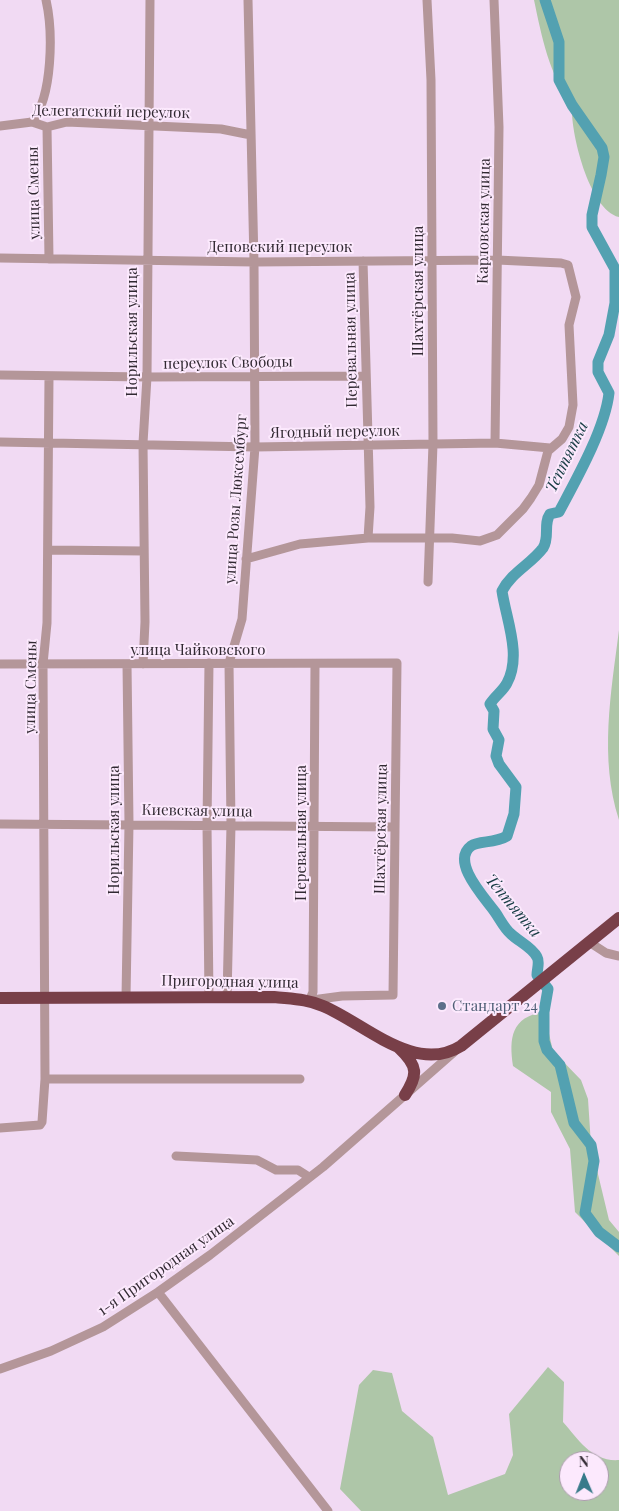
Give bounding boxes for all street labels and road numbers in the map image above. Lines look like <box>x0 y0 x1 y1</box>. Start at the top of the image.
street label: Делегатский переулок <box>32 102 190 122</box>
street label: улица Смены <box>24 146 44 240</box>
street label: Карловская улица <box>474 158 494 284</box>
street label: Шахтёрская улица <box>409 226 427 356</box>
street label: Деповский переулок <box>208 238 352 256</box>
street label: Норильская улица <box>123 267 141 397</box>
street label: Перевальная улица <box>341 272 361 408</box>
street label: переулок Свободы <box>163 353 293 373</box>
street label: улица Розы Люксембург <box>221 414 251 584</box>
street label: Ягодный переулок <box>270 422 400 442</box>
street label: улица Смены <box>21 640 41 734</box>
street label: улица Чайковского <box>131 641 265 659</box>
street label: Шахтёрская улица <box>371 764 391 894</box>
street label: Норильская улица <box>105 765 123 895</box>
street label: Перевальная улица <box>292 765 310 901</box>
street label: Киевская улица <box>141 801 253 821</box>
street label: Пригородная улица <box>161 972 299 992</box>
street label: 1-я Пригородная улица <box>95 1212 237 1320</box>

